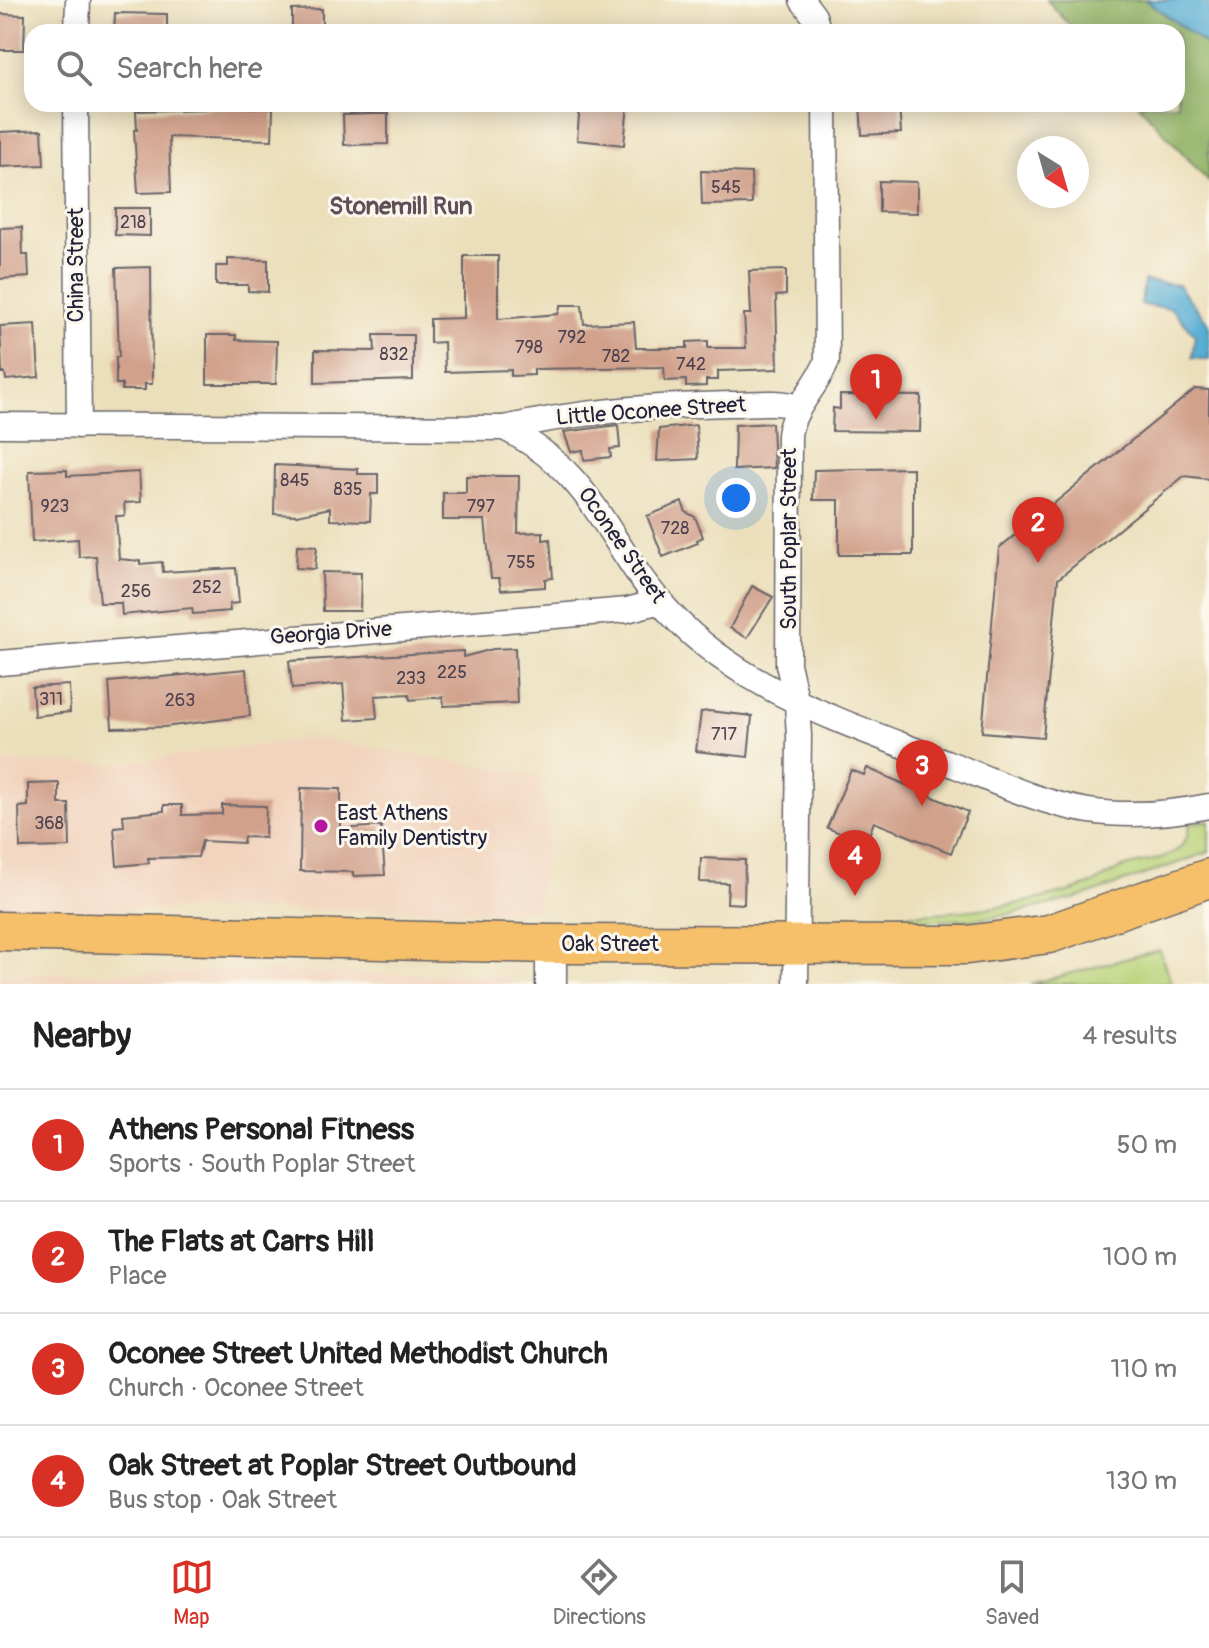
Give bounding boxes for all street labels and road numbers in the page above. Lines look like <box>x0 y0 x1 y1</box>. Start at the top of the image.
street label: China Street <box>62 207 90 322</box>
street label: Little Oconee Street <box>555 390 747 432</box>
street label: South Poplar Street <box>775 448 803 630</box>
street label: Oconee Street <box>572 482 672 609</box>
street label: Georgia Drive <box>269 615 393 651</box>
street label: Oak Street <box>561 930 659 958</box>

